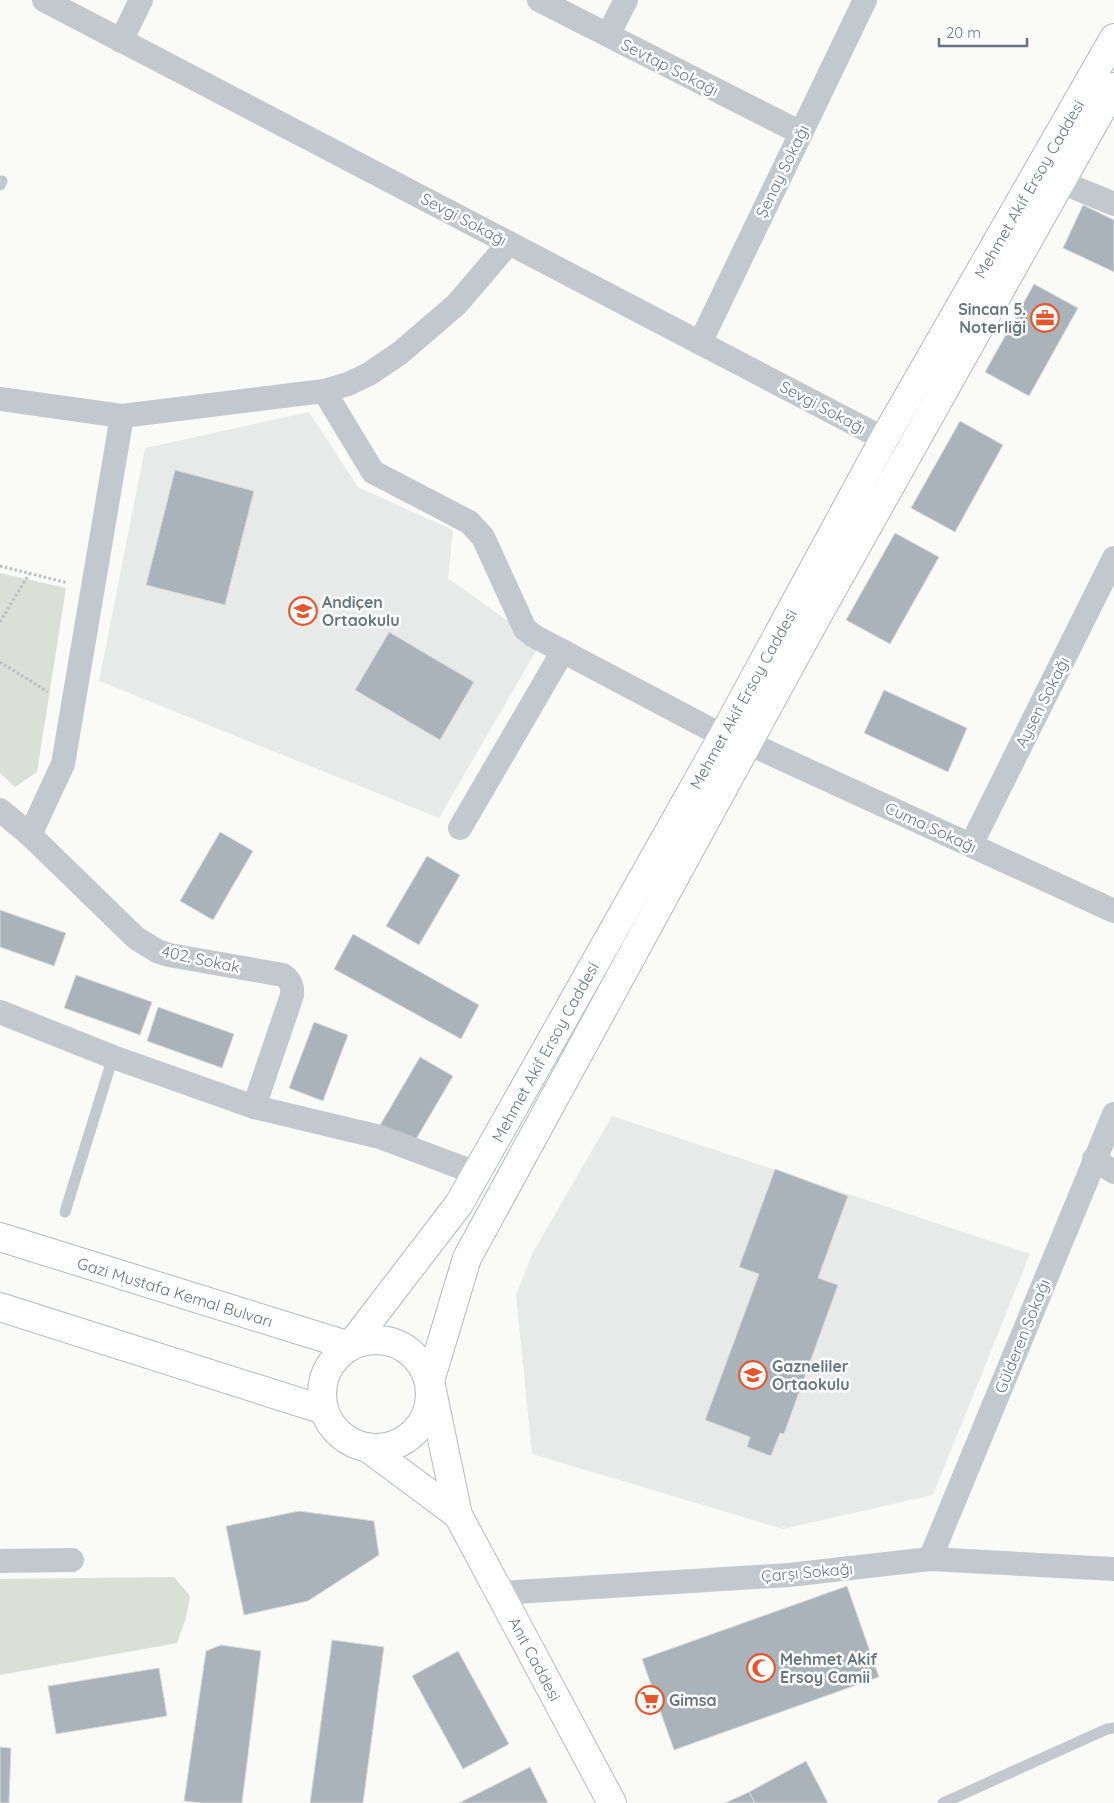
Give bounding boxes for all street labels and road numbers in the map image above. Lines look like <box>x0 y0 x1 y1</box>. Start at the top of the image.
street label: Sevtap Sokağı <box>618 34 722 100</box>
street label: Mehmet Akif Ersoy Caddesi <box>970 96 1088 282</box>
street label: Şenay Sokağı <box>751 121 813 221</box>
street label: Sevgi Sokağı <box>418 188 510 250</box>
street label: Sevgi Sokağı <box>777 376 869 438</box>
street label: Mehmet Akif Ersoy Caddesi <box>685 606 801 792</box>
street label: Aysen Sokağı <box>1011 653 1073 751</box>
street label: Cuma Sokağı <box>882 797 980 857</box>
street label: 402. Sokak <box>160 941 242 977</box>
street label: Mehmet Akif Ersoy Caddesi <box>487 959 603 1145</box>
street label: Gazi Mustafa Kemal Bulvarı <box>75 1253 275 1331</box>
street label: Gülderen Sokağı <box>990 1276 1054 1396</box>
street label: Çarşı Sokağı <box>760 1558 854 1586</box>
street label: Anıt Caddesi <box>504 1614 566 1704</box>

